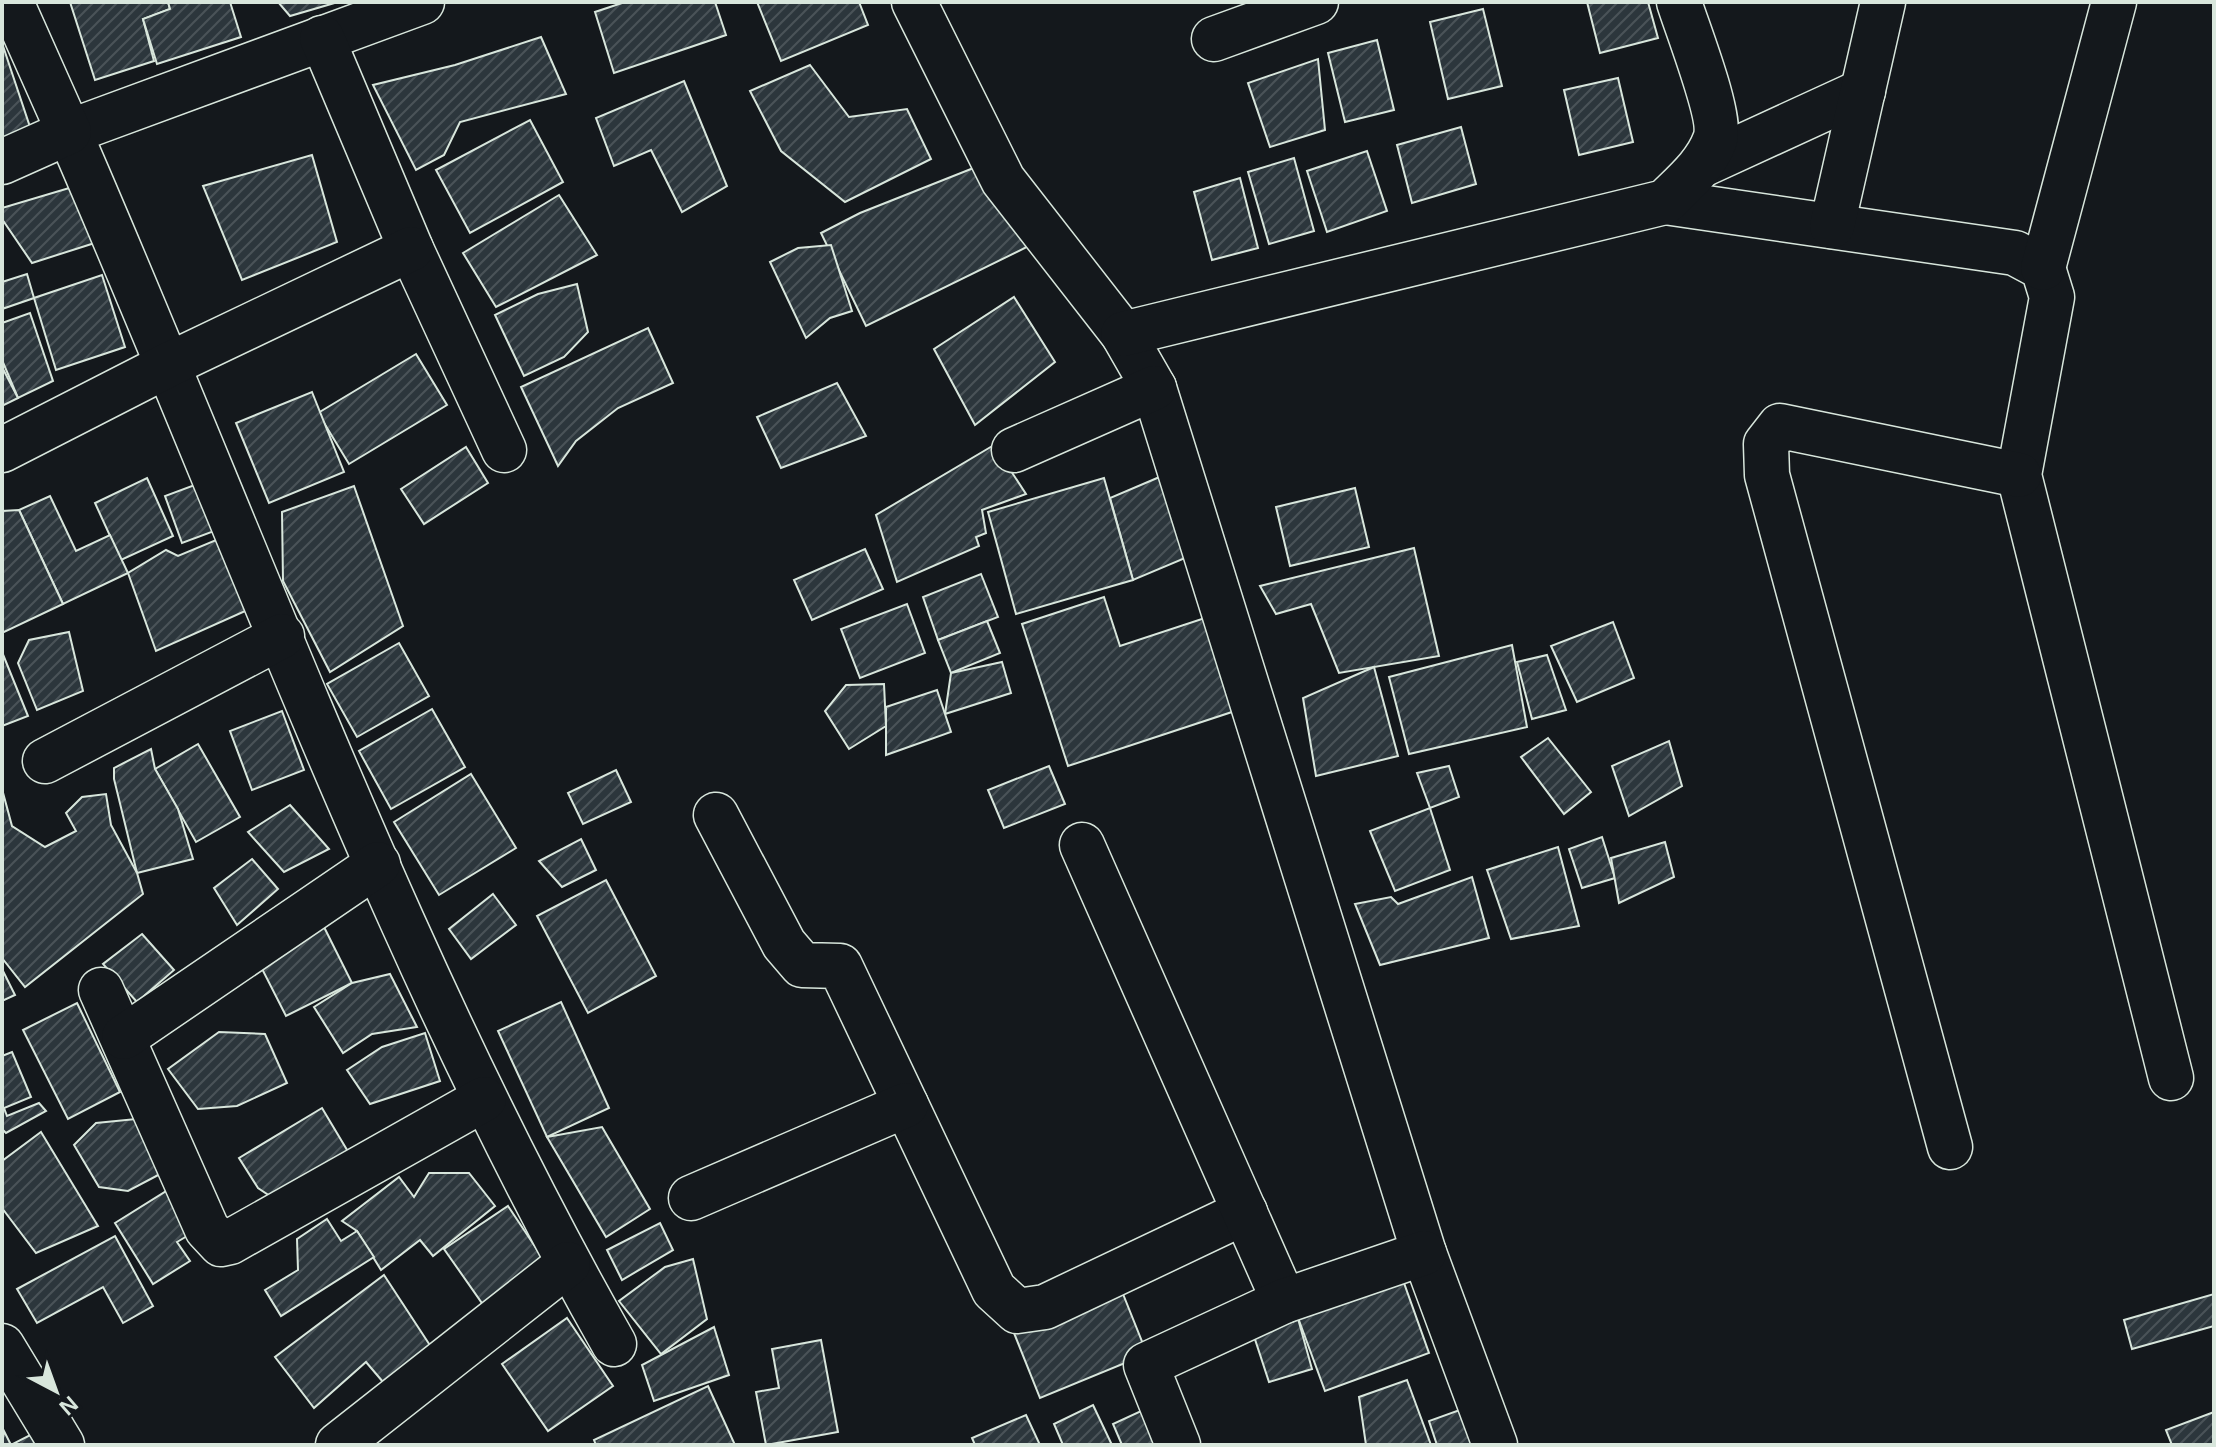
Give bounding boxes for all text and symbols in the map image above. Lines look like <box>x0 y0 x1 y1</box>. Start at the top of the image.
north arrow <box>16 1351 96 1431</box>
text: N <box>55 1391 83 1420</box>

